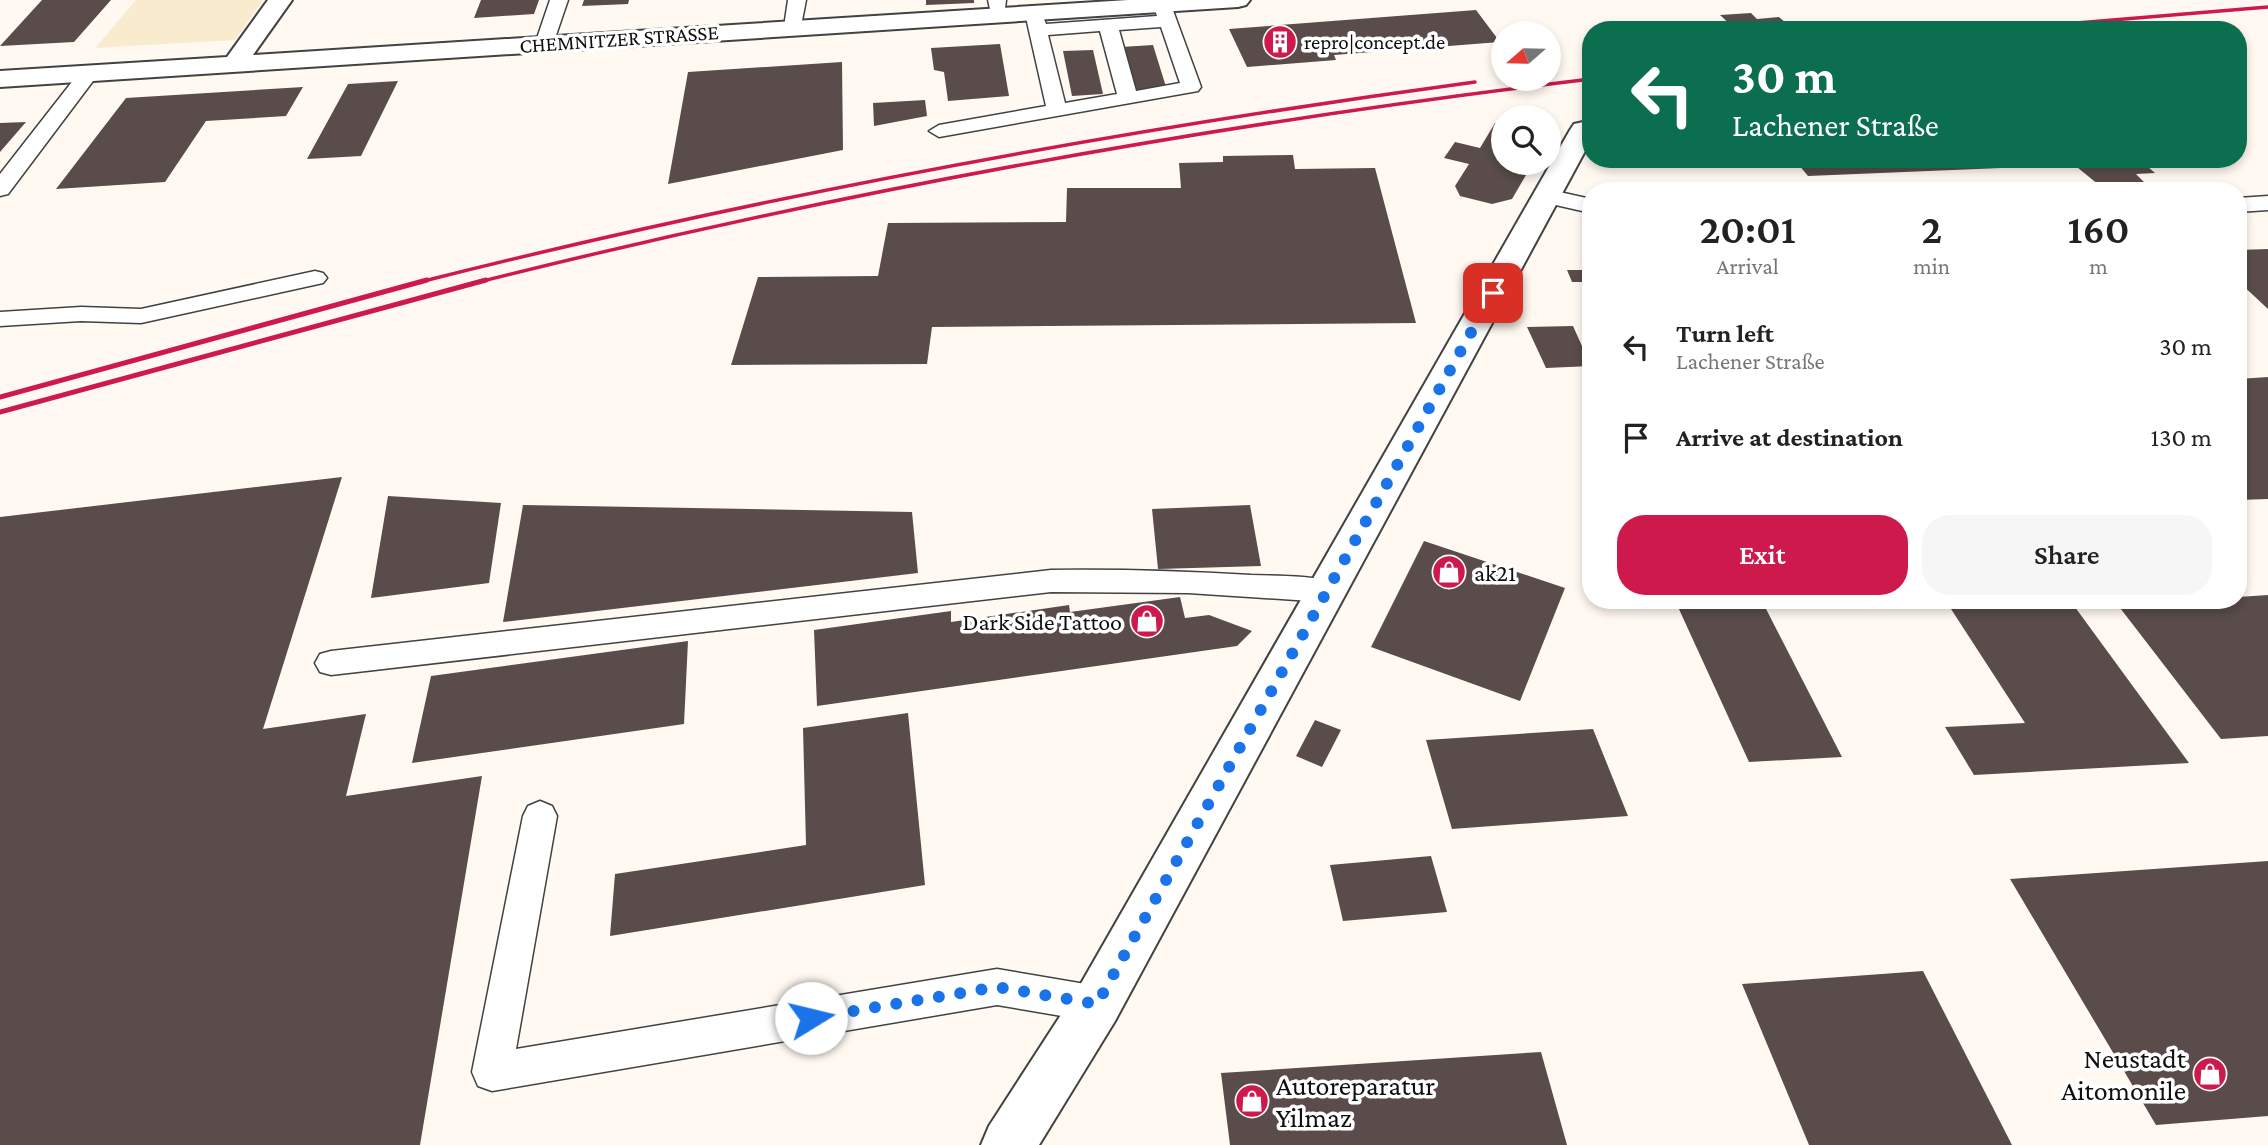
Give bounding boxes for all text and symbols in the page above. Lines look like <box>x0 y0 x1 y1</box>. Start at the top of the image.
street label: CHEMNITZER STRASSE <box>519 20 719 58</box>
north arrow <box>1491 21 1561 91</box>
map controls <box>1491 21 1561 175</box>
building icon: repro|concept.de <box>1261 23 1299 61</box>
place label: repro|concept.de <box>1304 30 1445 54</box>
icon: left <box>1617 49 1708 140</box>
text: 30 m <box>1732 49 1837 104</box>
button: search <box>1491 105 1561 175</box>
text: Lachener Straße <box>1732 107 1939 143</box>
text: 20:01 <box>1699 205 1796 252</box>
text: 2 <box>1921 205 1942 252</box>
text: 160 <box>2067 205 2130 252</box>
text: Arrival <box>1716 253 1779 279</box>
text: min <box>1913 253 1950 279</box>
text: m <box>2089 253 2108 279</box>
pin <box>1463 263 1523 323</box>
icon: arrive <box>1474 274 1512 312</box>
text: Turn left <box>1676 319 1774 348</box>
icon: left <box>1617 328 1655 366</box>
text: 30 m <box>2159 332 2212 361</box>
text: Lachener Straße <box>1676 348 1825 374</box>
icon: arrive <box>1617 419 1655 457</box>
text: Arrive at destination <box>1676 423 1903 452</box>
text: 130 m <box>2151 423 2212 452</box>
button: Exit <box>1617 515 1908 595</box>
button: Share <box>1922 515 2212 595</box>
shop icon: ak21 <box>1430 553 1468 591</box>
place label: ak21 <box>1474 559 1516 586</box>
shop icon: Dark Side Tattoo <box>1128 602 1166 640</box>
place label: Dark Side Tattoo <box>963 608 1122 635</box>
position arrow <box>774 981 848 1055</box>
place label: Neustadt Aitomonile <box>2061 1043 2187 1106</box>
shop icon: Neustadt Aitomonile <box>2191 1055 2229 1093</box>
place label: Autoreparatur Yilmaz <box>1276 1070 1435 1133</box>
shop icon: Autoreparatur Yilmaz <box>1233 1082 1271 1120</box>

